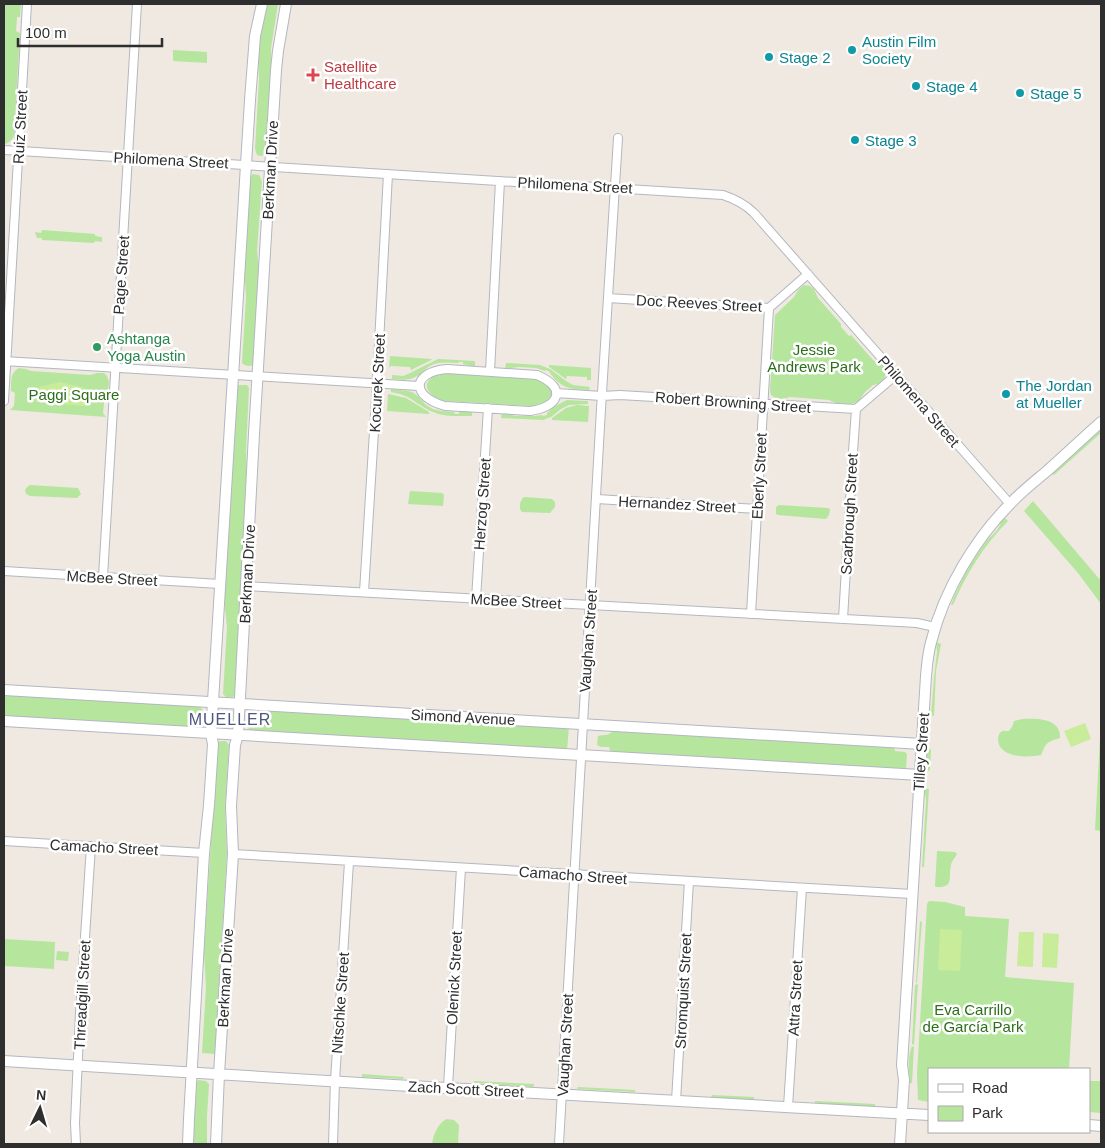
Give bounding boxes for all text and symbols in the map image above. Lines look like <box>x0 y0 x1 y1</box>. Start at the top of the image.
scale bar <box>18 15 161 47</box>
text: 100 m <box>25 24 67 41</box>
place label: Austin Film Society <box>862 33 936 67</box>
marker: Austin Film Society <box>846 44 858 56</box>
place label: Stage 2 <box>779 49 831 66</box>
marker: Stage 2 <box>763 51 775 63</box>
place label: Satellite Healthcare <box>324 58 397 92</box>
marker: Satellite Healthcare <box>306 68 320 82</box>
place label: Stage 4 <box>926 78 978 95</box>
marker: Stage 4 <box>910 80 922 92</box>
place label: Stage 5 <box>1030 85 1082 102</box>
marker: Stage 5 <box>1014 87 1026 99</box>
street label: Ruiz Street <box>10 89 30 164</box>
street label: Berkman Drive <box>259 120 281 220</box>
place label: Stage 3 <box>865 132 917 149</box>
marker: Stage 3 <box>849 134 861 146</box>
street label: Philomena Street <box>113 149 230 172</box>
street label: Philomena Street <box>517 174 634 197</box>
street label: Page Street <box>110 234 132 315</box>
street label: Doc Reeves Street <box>636 291 763 315</box>
place label: Ashtanga Yoga Austin <box>107 330 186 364</box>
street label: Kocurek Street <box>366 332 388 433</box>
marker: Ashtanga Yoga Austin <box>91 341 103 353</box>
park label: Jessie Andrews Park <box>767 341 861 375</box>
street label: Philomena Street <box>875 352 964 451</box>
place label: The Jordan at Mueller <box>1016 377 1092 411</box>
park label: Paggi Square <box>29 386 119 403</box>
street label: Robert Browning Street <box>655 388 812 416</box>
marker: The Jordan at Mueller <box>1000 388 1012 400</box>
street label: Eberly Street <box>748 431 770 520</box>
street label: Scarbrough Street <box>837 452 861 575</box>
street label: Herzog Street <box>470 456 494 551</box>
street label: Hernandez Street <box>618 492 737 516</box>
street label: Berkman Drive <box>236 524 258 624</box>
street label: McBee Street <box>66 567 159 589</box>
street label: Vaughan Street <box>576 588 600 693</box>
street label: McBee Street <box>470 590 563 612</box>
street label: Simond Avenue <box>410 706 516 728</box>
district label: MUELLER <box>189 711 271 728</box>
street label: Tilley Street <box>910 711 932 792</box>
street label: Camacho Street <box>49 836 159 858</box>
street label: Camacho Street <box>518 863 628 887</box>
street label: Berkman Drive <box>214 928 236 1028</box>
street label: Olenick Street <box>443 930 465 1025</box>
street label: Stromquist Street <box>671 932 695 1049</box>
street label: Threadgill Street <box>71 939 93 1050</box>
street label: Nitschke Street <box>328 951 352 1054</box>
street label: Attra Street <box>785 959 806 1036</box>
street label: Vaughan Street <box>554 992 576 1097</box>
park label: Eva Carrillo de García Park <box>923 1001 1024 1035</box>
legend <box>928 1068 1090 1133</box>
street label: Zach Scott Street <box>408 1077 525 1101</box>
text: Road <box>972 1079 1008 1096</box>
north arrow <box>15 1083 65 1133</box>
text: N <box>35 1087 47 1103</box>
text: Park <box>972 1104 1003 1121</box>

